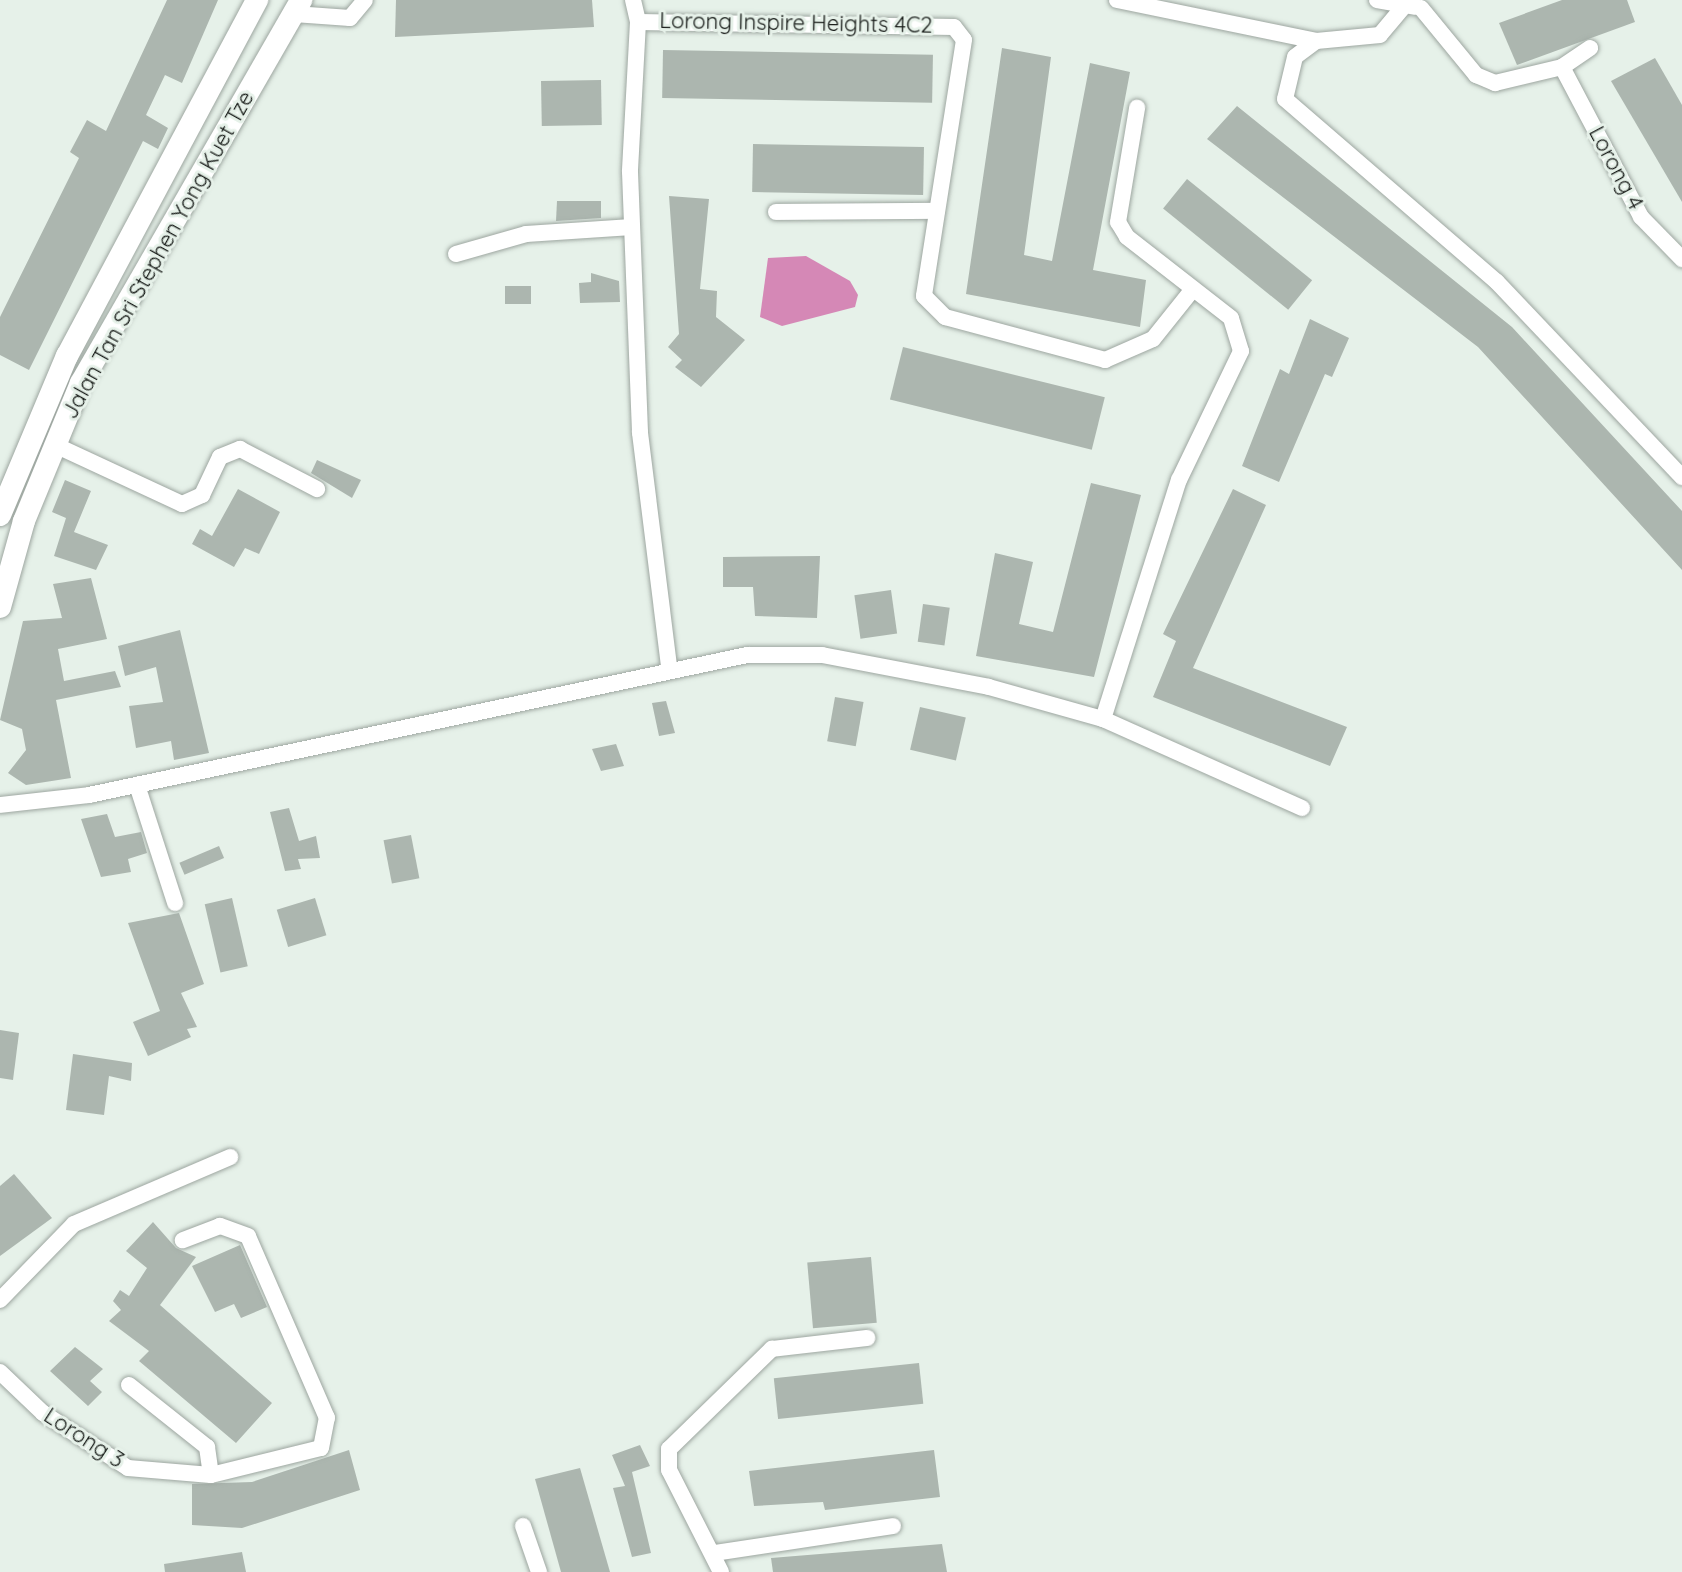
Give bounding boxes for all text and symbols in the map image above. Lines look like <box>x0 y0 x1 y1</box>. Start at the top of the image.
street label: Lorong Inspire Heights 4C2 <box>659 7 933 39</box>
street label: Jalan Tan Sri Stephen Yong Kuet Tze <box>57 87 259 423</box>
street label: Lorong 4 <box>1583 122 1649 214</box>
street label: Lorong 3 <box>39 1402 129 1474</box>

